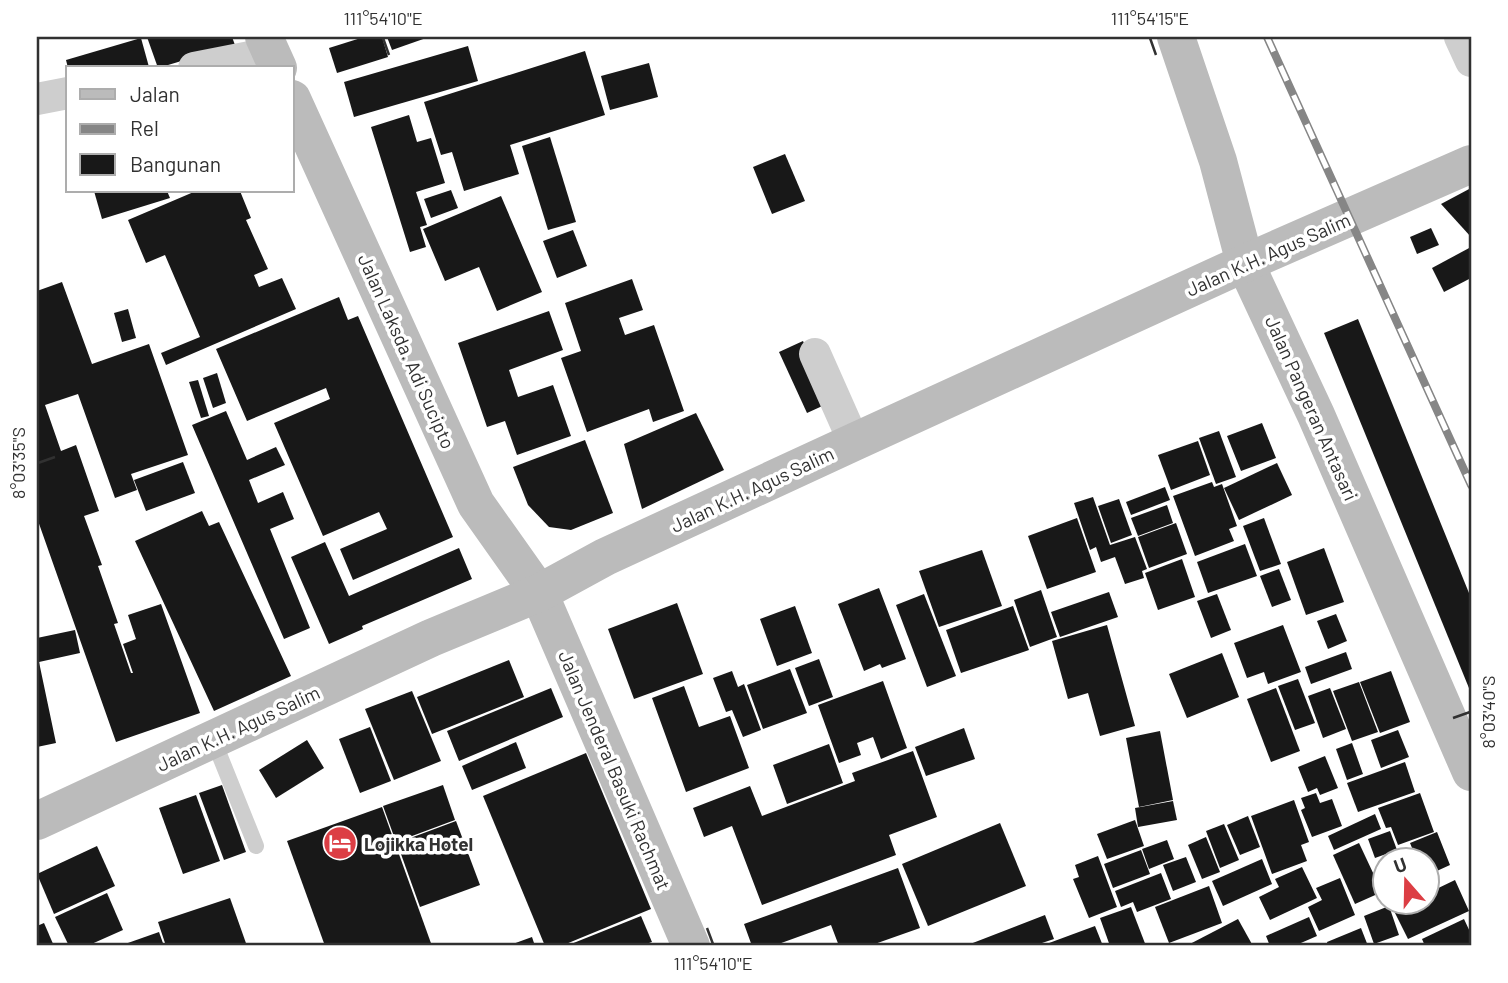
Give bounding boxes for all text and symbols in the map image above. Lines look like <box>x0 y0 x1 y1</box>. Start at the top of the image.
text: 111°54'10"E <box>343 7 423 29</box>
text: 111°54'15"E <box>1111 7 1189 29</box>
legend <box>66 66 294 192</box>
text: Jalan <box>130 81 180 106</box>
text: Rel <box>130 115 159 140</box>
text: Bangunan <box>130 151 221 176</box>
street label: Jalan K.H. Agus Salim <box>1182 207 1354 301</box>
street label: Jalan Laksda. Adi Sucipto <box>354 250 460 452</box>
street label: Jalan Pangeran Antasari <box>1261 312 1363 504</box>
text: 8°03'35"S <box>7 427 29 499</box>
street label: Jalan K.H. Agus Salim <box>667 441 837 537</box>
street label: Jalan Jenderal Basuki Rachmat <box>554 647 676 893</box>
text: 8°03'40"S <box>1477 675 1499 749</box>
street label: Jalan K.H. Agus Salim <box>153 680 323 776</box>
hotel icon: Lojikka Hotel <box>321 824 359 862</box>
place label: Lojikka Hotel <box>364 832 473 855</box>
north arrow <box>1372 846 1442 916</box>
text: U <box>1390 852 1410 877</box>
text: 111°54'10"E <box>673 952 753 974</box>

